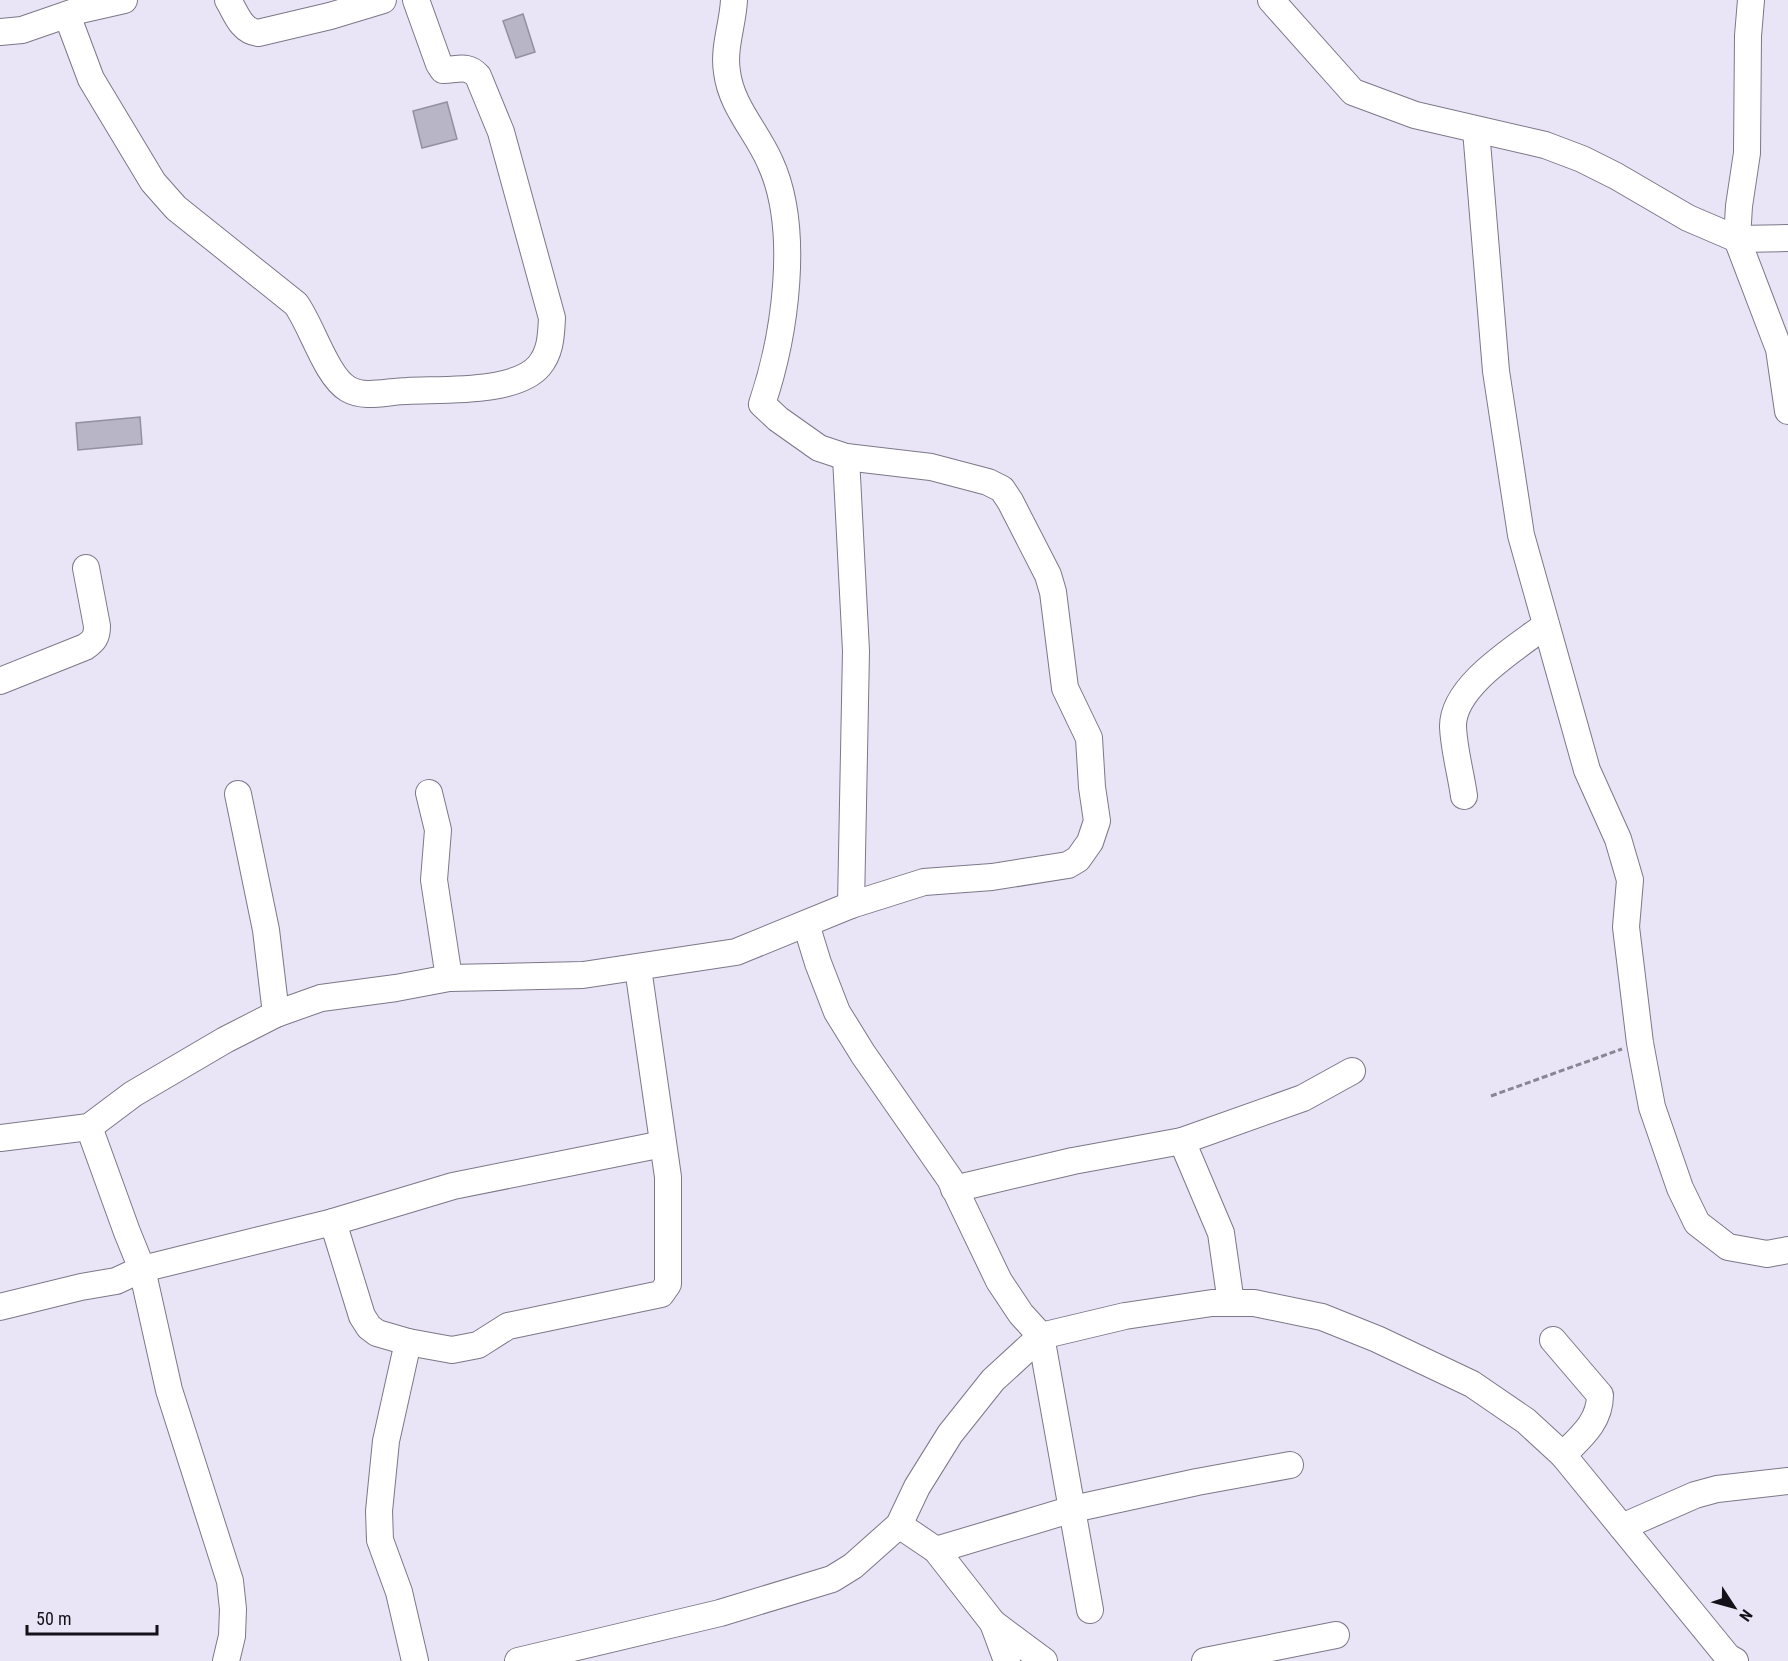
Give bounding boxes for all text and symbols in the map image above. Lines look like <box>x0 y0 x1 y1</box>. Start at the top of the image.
north arrow <box>1704 1577 1764 1637</box>
scale bar <box>27 1598 158 1636</box>
text: N <box>1735 1606 1756 1625</box>
text: 50 m <box>36 1608 71 1629</box>

